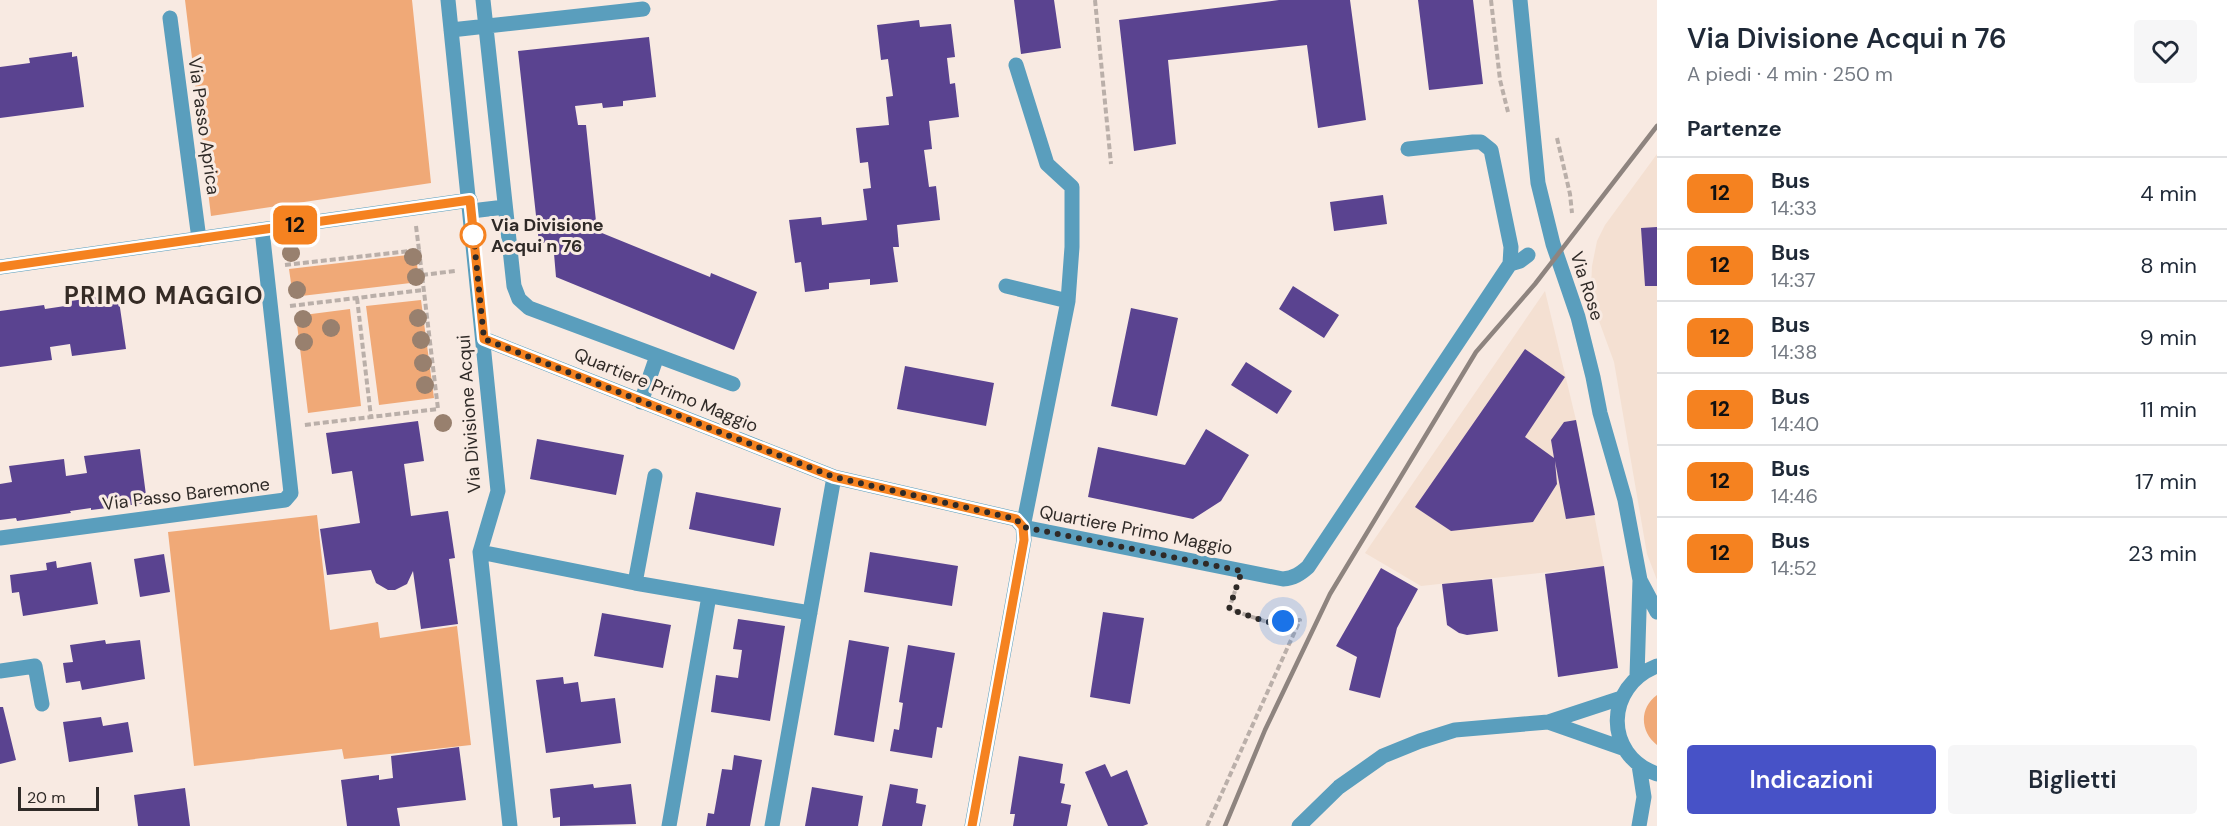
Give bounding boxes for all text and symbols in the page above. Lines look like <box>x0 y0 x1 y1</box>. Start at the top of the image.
text: Via Divisione Acqui n 76 <box>1687 20 2007 57</box>
button: heart <box>2134 20 2197 83</box>
street label: Via Passo Aprica <box>182 56 226 196</box>
text: A piedi · 4 min · 250 m <box>1687 61 1893 87</box>
text: Partenze <box>1687 114 1782 143</box>
text: Bus <box>1771 166 1810 195</box>
text: 12 <box>1710 179 1730 207</box>
text: 4 min <box>2140 179 2197 208</box>
text: 14:33 <box>1771 195 1817 221</box>
line badge: 12 <box>268 206 322 244</box>
text: 12 <box>285 211 305 239</box>
place label: Via Divisione Acqui n 76 <box>491 213 604 258</box>
marker: Via Divisione Acqui n 76 <box>460 222 486 248</box>
text: Bus <box>1771 238 1810 267</box>
street label: Via Rose <box>1565 249 1609 323</box>
text: 12 <box>1710 251 1730 279</box>
text: 8 min <box>2140 251 2197 280</box>
text: 14:37 <box>1771 267 1816 293</box>
district label: PRIMO MAGGIO <box>64 280 264 311</box>
text: Bus <box>1771 310 1810 339</box>
text: 12 <box>1710 323 1730 351</box>
text: 9 min <box>2140 323 2197 352</box>
street label: Via Divisione Acqui <box>452 334 486 494</box>
text: 14:38 <box>1771 339 1817 365</box>
street label: Quartiere Primo Maggio <box>570 342 762 438</box>
text: Bus <box>1771 382 1810 411</box>
text: 12 <box>1710 395 1730 423</box>
text: 11 min <box>2140 395 2197 424</box>
text: 14:40 <box>1771 411 1819 437</box>
text: Bus <box>1771 454 1810 483</box>
text: 12 <box>1710 467 1730 495</box>
text: 17 min <box>2135 467 2197 496</box>
street label: Via Passo Baremone <box>101 472 271 516</box>
text: 14:46 <box>1771 483 1818 509</box>
street label: Quartiere Primo Maggio <box>1037 499 1235 561</box>
text: Bus <box>1771 526 1810 555</box>
text: 12 <box>1710 539 1730 567</box>
text: 23 min <box>2128 539 2197 568</box>
text: 14:52 <box>1771 555 1817 581</box>
your location <box>1268 606 1298 636</box>
button: Indicazioni <box>1687 745 1936 814</box>
button: Biglietti <box>1948 745 2197 814</box>
scale bar <box>18 784 99 812</box>
text: 20 m <box>27 787 66 808</box>

